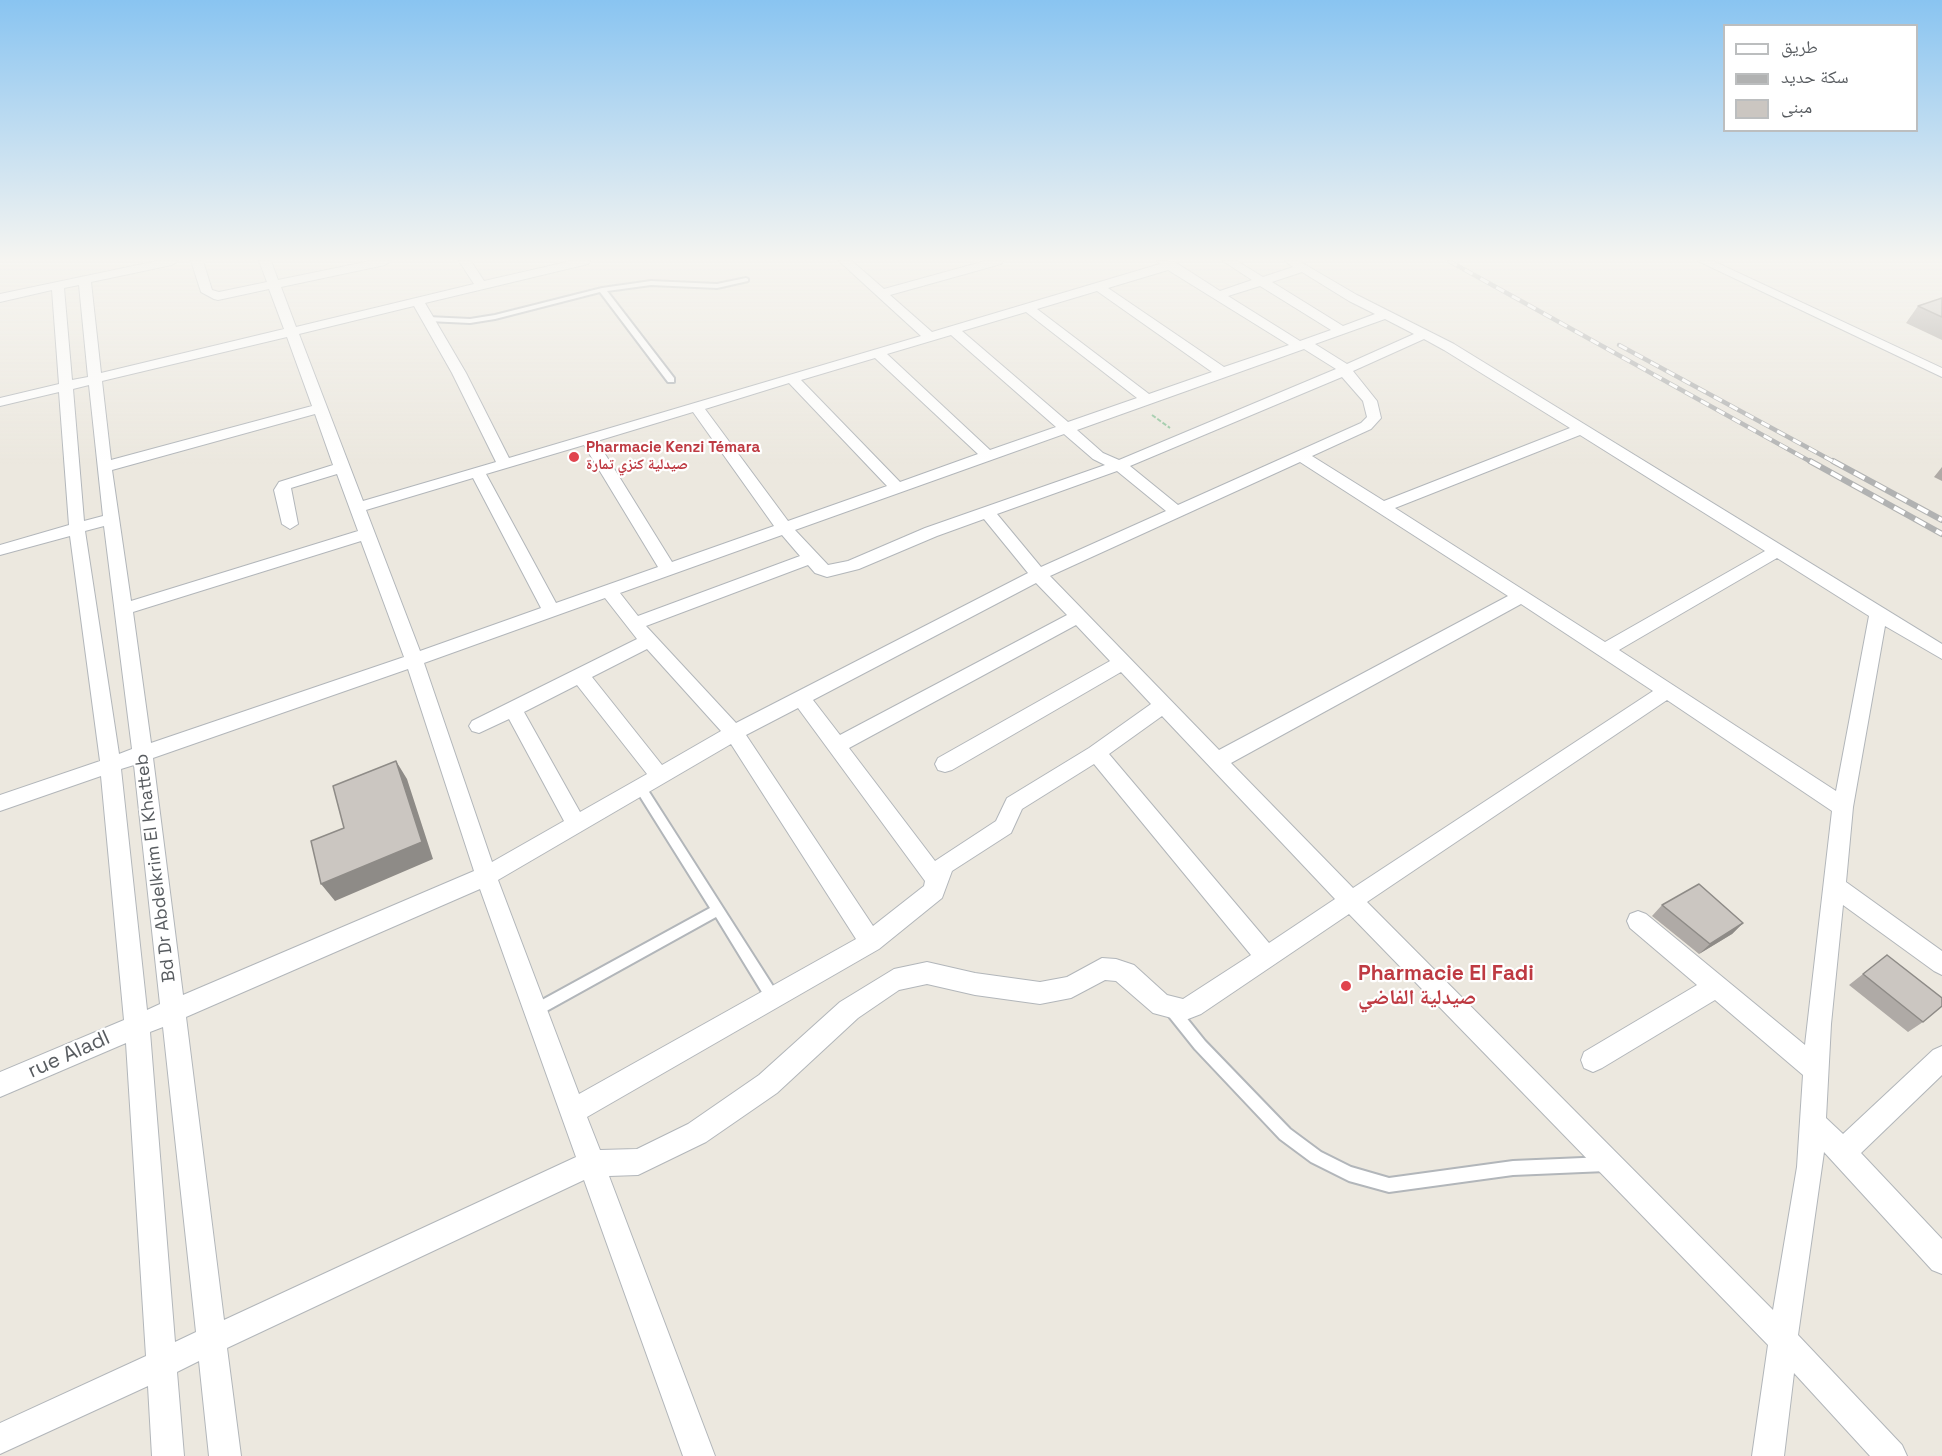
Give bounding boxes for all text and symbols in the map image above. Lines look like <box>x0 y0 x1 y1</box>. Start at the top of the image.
legend <box>1723 24 1918 132</box>
text: طريق <box>1781 35 1818 58</box>
text: سكة حديد <box>1781 65 1849 88</box>
text: مبنى <box>1781 95 1812 118</box>
place label: Pharmacie Kenzi Témara صيدلية كنزي تمارة <box>586 439 760 474</box>
marker: Pharmacie Kenzi Témara صيدلية كنزي تمارة <box>567 450 581 464</box>
street label: Bd Dr Abdelkrim El Khatteb <box>131 753 181 983</box>
place label: Pharmacie El Fadi صيدلية الفاضي <box>1358 961 1534 1011</box>
marker: Pharmacie El Fadi صيدلية الفاضي <box>1339 979 1353 993</box>
street label: rue Aladl <box>24 1026 114 1084</box>

